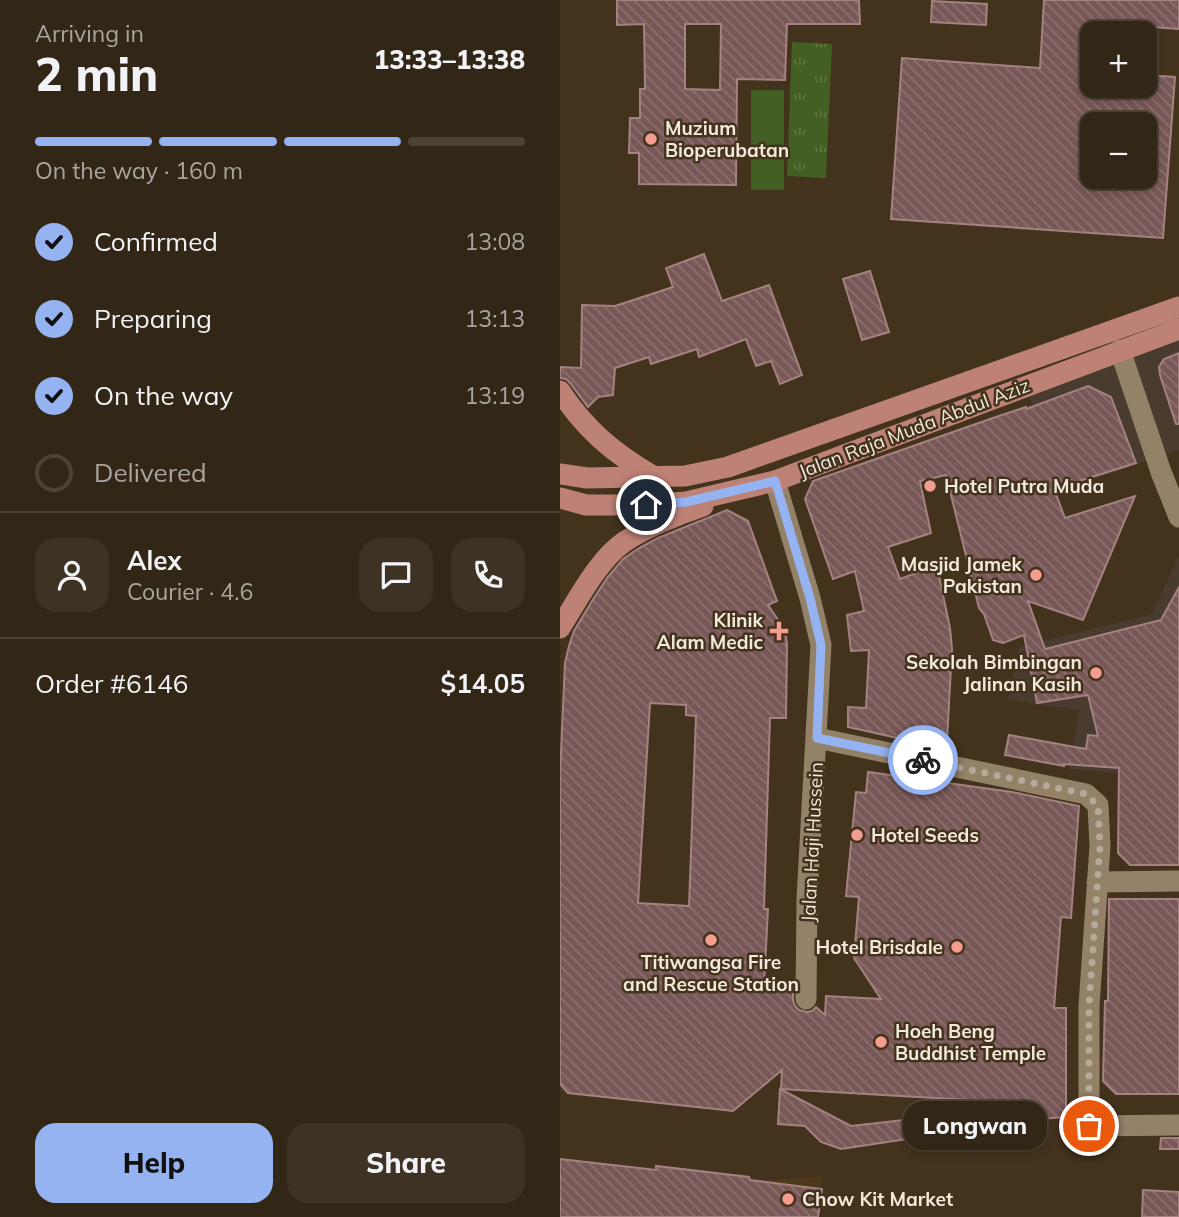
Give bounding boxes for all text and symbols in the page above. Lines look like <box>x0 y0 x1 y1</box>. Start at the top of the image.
text: Arriving in <box>35 19 144 48</box>
map controls <box>1080 21 1157 189</box>
button: + <box>1080 21 1157 98</box>
text: 13:33–13:38 <box>374 43 525 76</box>
text: 2 min <box>35 45 158 103</box>
button: − <box>1080 112 1157 189</box>
place label: Muzium Bioperubatan <box>665 116 789 162</box>
marker: Muzium Bioperubatan <box>643 131 659 147</box>
text: On the way · 160 m <box>35 156 243 185</box>
icon: check <box>35 223 73 261</box>
text: Confirmed <box>94 225 218 258</box>
text: 13:08 <box>465 227 525 256</box>
icon: check <box>35 300 73 338</box>
text: Preparing <box>94 302 212 335</box>
text: 13:13 <box>465 304 525 333</box>
street label: Jalan Raja Muda Abdul Aziz <box>795 373 1033 483</box>
icon: check <box>35 377 73 415</box>
text: On the way <box>94 379 233 412</box>
text: 13:19 <box>465 381 525 410</box>
text: Delivered <box>94 456 207 489</box>
place label: Hotel Putra Muda <box>944 474 1104 498</box>
pin <box>616 475 676 535</box>
marker: Hotel Putra Muda <box>922 478 938 494</box>
icon: home <box>627 486 665 524</box>
button: person <box>35 538 109 612</box>
button: chat <box>359 538 433 612</box>
button: phone <box>451 538 525 612</box>
text: Alex <box>127 544 182 577</box>
place label: Masjid Jamek Pakistan <box>901 552 1023 598</box>
marker: Masjid Jamek Pakistan <box>1028 567 1044 583</box>
text: Courier · 4.6 <box>127 577 253 606</box>
place label: Klinik Alam Medic <box>656 608 764 654</box>
marker: Klinik Alam Medic <box>769 621 789 641</box>
place label: Sekolah Bimbingan Jalinan Kasih <box>906 650 1082 696</box>
marker: Sekolah Bimbingan Jalinan Kasih <box>1088 665 1104 681</box>
text: Order #6146 <box>35 667 188 700</box>
text: $14.05 <box>441 667 525 700</box>
courier <box>888 725 958 795</box>
icon: bike <box>904 741 942 779</box>
street label: Jalan Haji Hussein <box>796 761 828 923</box>
place label: Hotel Seeds <box>871 823 979 847</box>
marker: Hotel Seeds <box>849 827 865 843</box>
marker: Titiwangsa Fire and Rescue Station <box>703 932 719 948</box>
place label: Hotel Brisdale <box>815 935 943 959</box>
marker: Hotel Brisdale <box>949 939 965 955</box>
place label: Titiwangsa Fire and Rescue Station <box>623 950 799 996</box>
place label: Hoeh Beng Buddhist Temple <box>895 1019 1046 1065</box>
marker: Hoeh Beng Buddhist Temple <box>873 1034 889 1050</box>
pin <box>1059 1096 1119 1156</box>
callout: Longwan <box>904 1102 1047 1150</box>
icon: bag <box>1070 1107 1108 1145</box>
text: Longwan <box>923 1111 1027 1140</box>
button: Help <box>35 1123 273 1203</box>
button: Share <box>287 1123 525 1203</box>
place label: Chow Kit Market <box>802 1187 953 1211</box>
marker: Chow Kit Market <box>780 1191 796 1207</box>

